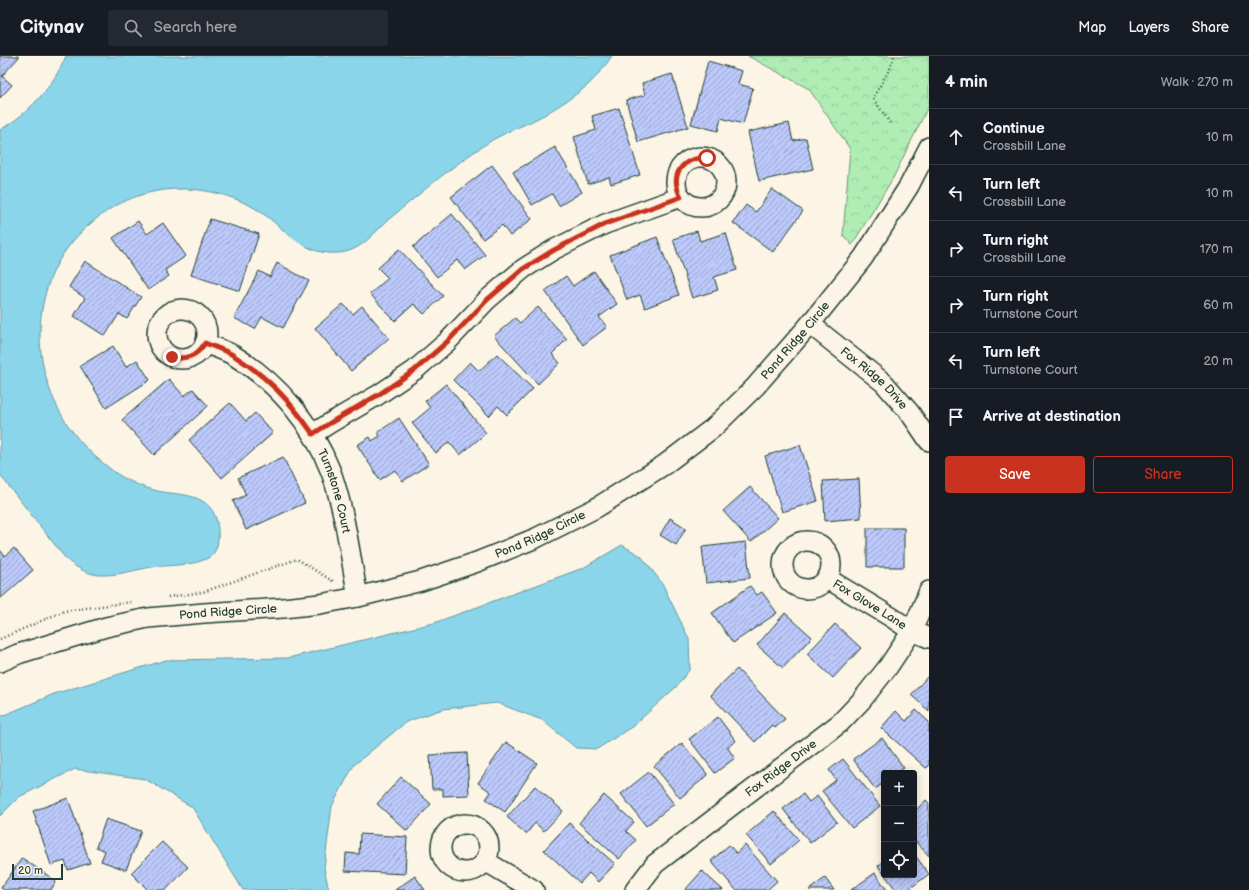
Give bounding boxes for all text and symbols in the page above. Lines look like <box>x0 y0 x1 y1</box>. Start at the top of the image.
search box <box>108 10 388 46</box>
text: Citynav <box>20 16 84 39</box>
icon: search <box>122 17 144 39</box>
text: Search here <box>154 18 237 37</box>
text: Map <box>1078 19 1106 36</box>
text: Layers <box>1128 19 1170 36</box>
text: Share <box>1192 19 1229 36</box>
text: 4 min <box>945 72 988 92</box>
text: Walk · 270 m <box>1161 74 1233 90</box>
text: Continue <box>983 119 1045 138</box>
icon: ahead <box>945 126 967 148</box>
text: 10 m <box>1206 129 1233 145</box>
text: Crossbill Lane <box>983 138 1066 154</box>
route start <box>698 149 716 167</box>
text: Turn left <box>983 175 1040 194</box>
icon: left <box>945 182 967 204</box>
text: 10 m <box>1206 185 1233 201</box>
text: Crossbill Lane <box>983 194 1066 210</box>
text: Turn right <box>983 231 1048 250</box>
icon: right <box>945 238 967 260</box>
text: 170 m <box>1200 241 1233 257</box>
text: Crossbill Lane <box>983 250 1066 266</box>
text: Turn right <box>983 287 1048 306</box>
icon: right <box>945 294 967 316</box>
text: 60 m <box>1203 297 1233 313</box>
street label: Pond Ridge Circle <box>758 299 833 383</box>
text: Turnstone Court <box>983 306 1078 322</box>
text: Turn left <box>983 343 1040 362</box>
street label: Fox Ridge Drive <box>837 344 910 413</box>
route end <box>163 348 181 366</box>
icon: left <box>945 350 967 372</box>
text: 20 m <box>1203 353 1233 369</box>
text: Turnstone Court <box>983 362 1078 378</box>
icon: arrive <box>945 406 967 428</box>
text: Arrive at destination <box>983 407 1121 426</box>
street label: Turnstone Court <box>314 447 354 535</box>
button: Save <box>945 456 1085 493</box>
button: Share <box>1093 456 1233 493</box>
street label: Pond Ridge Circle <box>493 507 588 562</box>
street label: Fox Glove Lane <box>830 577 909 633</box>
street label: Pond Ridge Circle <box>179 601 277 623</box>
street label: Fox Ridge Drive <box>742 736 820 801</box>
map controls <box>881 770 917 878</box>
button: + <box>881 770 917 806</box>
button: − <box>881 806 917 842</box>
button: locate <box>881 842 917 878</box>
scale bar <box>12 862 63 881</box>
text: 20 m <box>18 864 43 877</box>

